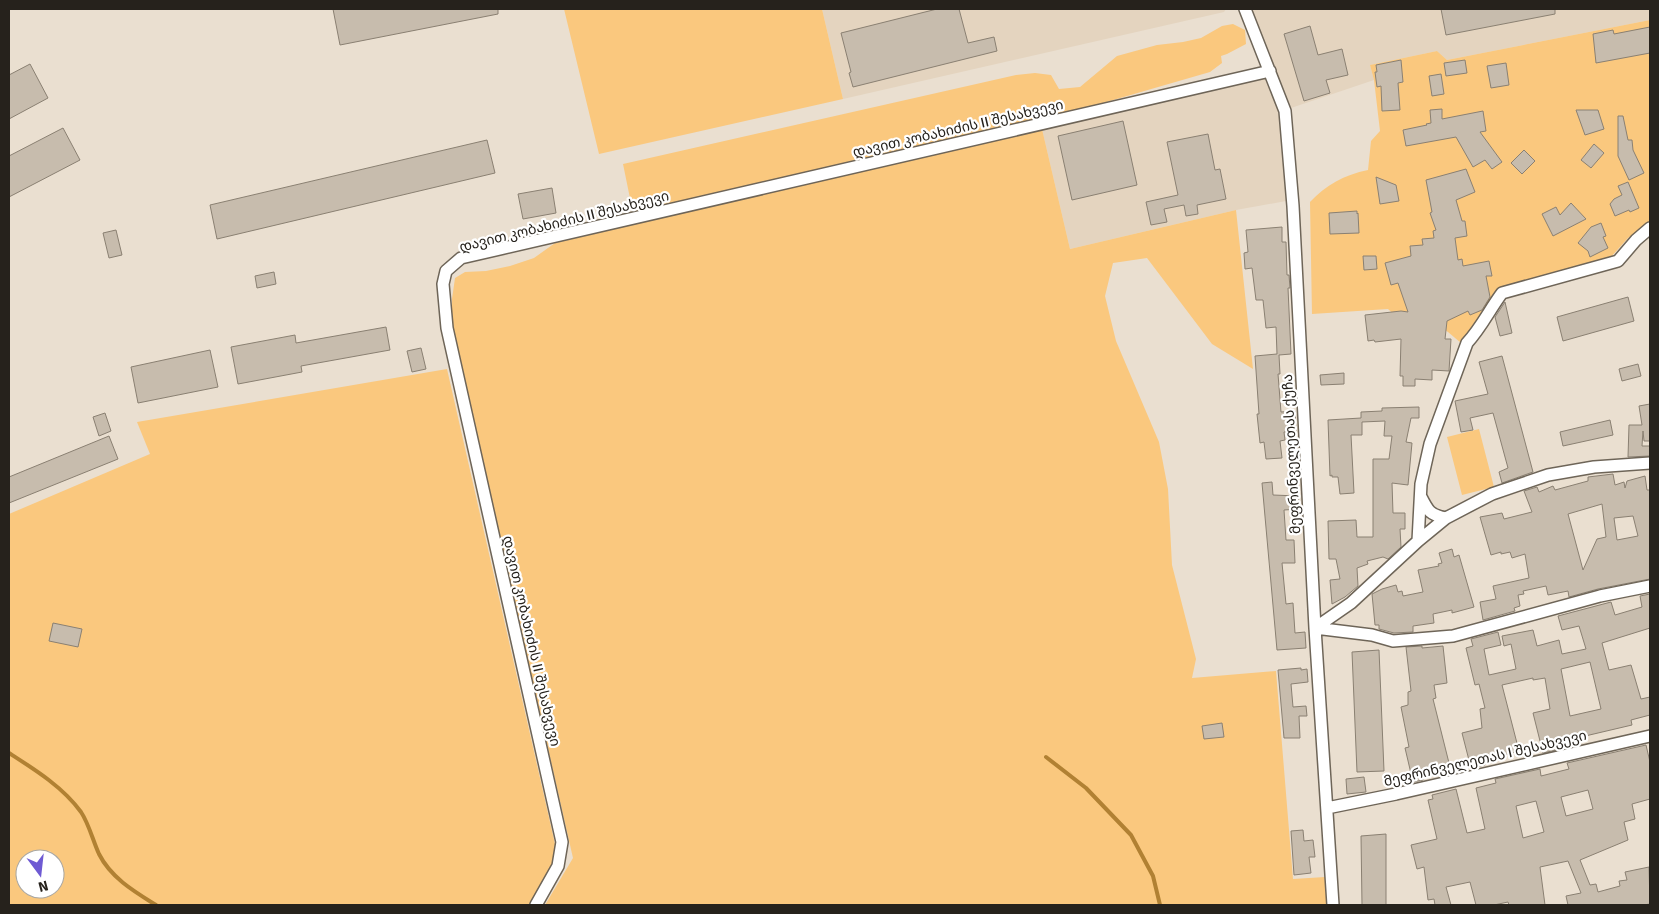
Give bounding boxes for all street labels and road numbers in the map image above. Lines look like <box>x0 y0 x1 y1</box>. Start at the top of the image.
street label: დავით კობახიძის II შესახვევი <box>851 96 1065 161</box>
street label: დავით კობახიძის II შესახვევი <box>457 187 671 256</box>
street label: მეფრინველეთას ქუჩა <box>1279 374 1304 534</box>
street label: დავით კობახიძის II შესახვევი <box>499 534 564 748</box>
street label: მეფრინველეთას I შესახვევი <box>1382 727 1588 790</box>

